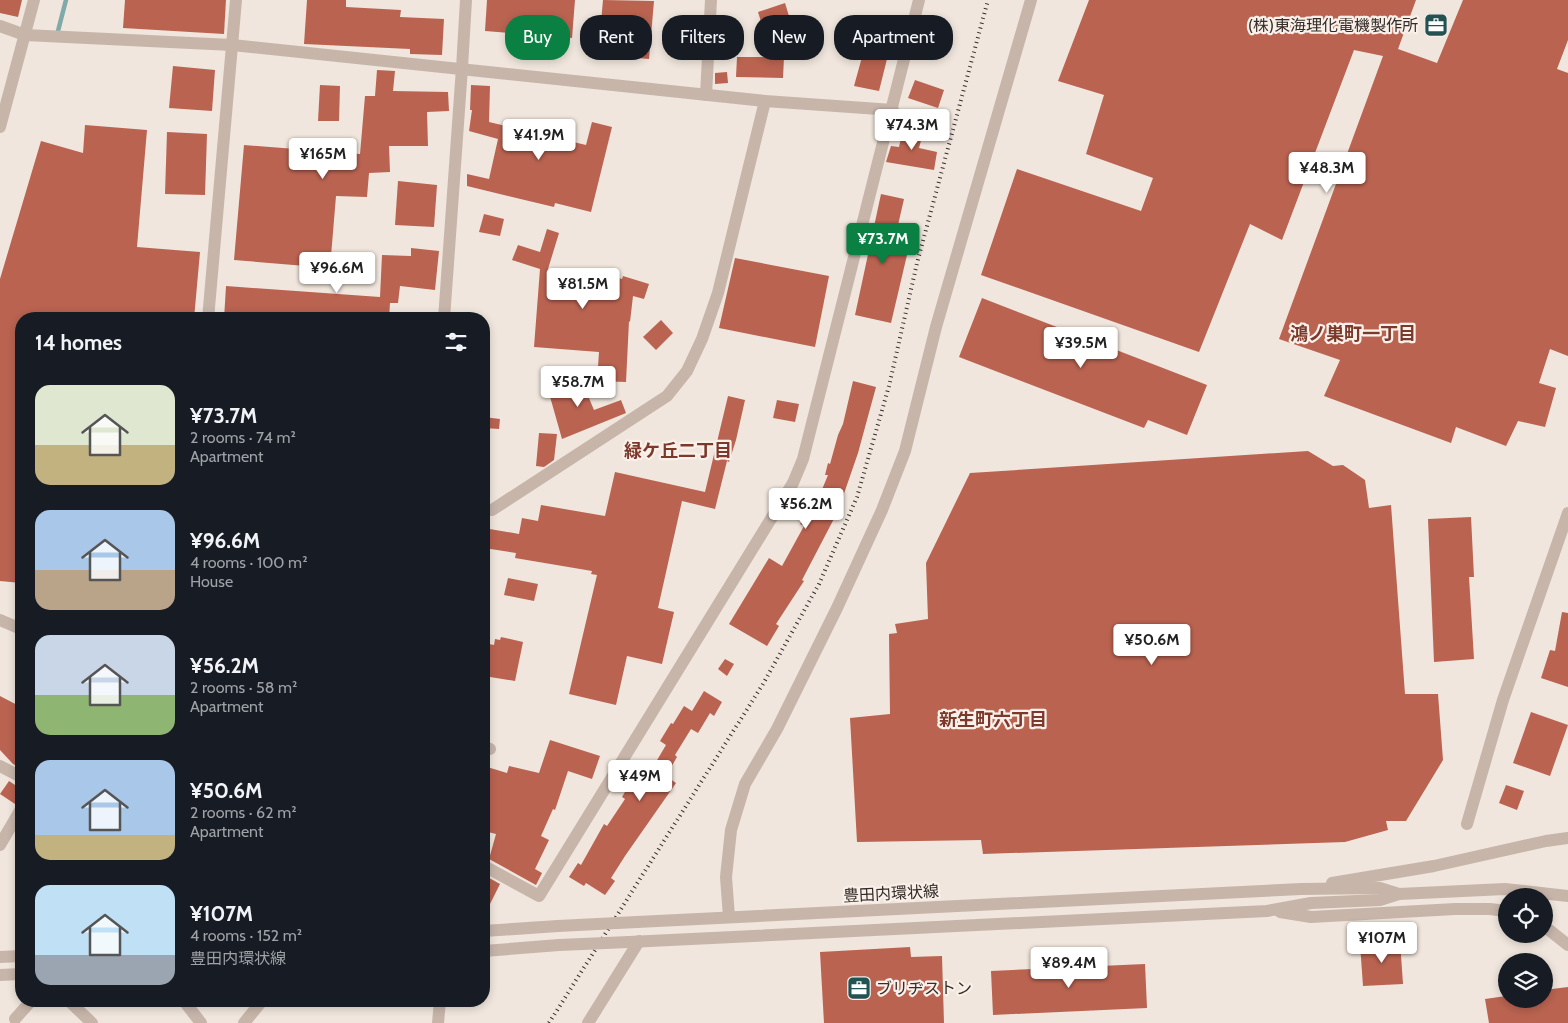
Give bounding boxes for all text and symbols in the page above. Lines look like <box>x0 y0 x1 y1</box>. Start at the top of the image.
office icon: (株)東海理化電機製作所 <box>1423 12 1449 38</box>
chip: Buy <box>505 15 570 60</box>
chip: Rent <box>580 15 652 60</box>
chip: Filters <box>662 15 744 60</box>
chip: New <box>754 15 824 60</box>
chip: Apartment <box>834 15 953 60</box>
place label: (株)東海理化電機製作所 <box>1248 16 1418 35</box>
pin: ¥74.3M <box>871 108 953 151</box>
text: ¥74.3M <box>886 115 938 134</box>
pin: ¥41.9M <box>498 119 580 161</box>
text: ¥41.9M <box>514 125 564 144</box>
pin: ¥165M <box>288 138 358 180</box>
text: ¥165M <box>300 144 346 163</box>
pin: ¥48.3M <box>1286 152 1368 194</box>
text: ¥48.3M <box>1300 158 1354 177</box>
pin: ¥73.7M <box>842 222 924 265</box>
text: ¥73.7M <box>857 229 909 248</box>
pin: ¥96.6M <box>296 252 378 294</box>
text: ¥96.6M <box>310 258 364 277</box>
pin: ¥81.5M <box>542 268 624 310</box>
text: ¥81.5M <box>558 274 608 293</box>
district label: 鴻ノ巣町一丁目 <box>1290 323 1416 345</box>
pin: ¥39.5M <box>1040 326 1122 369</box>
icon: filters <box>442 328 470 356</box>
text: 14 homes <box>35 330 122 355</box>
text: ¥39.5M <box>1055 333 1107 352</box>
pin: ¥58.7M <box>537 366 619 408</box>
text: ¥58.7M <box>552 372 604 391</box>
text: ¥73.7M <box>190 403 257 428</box>
icon: home <box>75 405 135 465</box>
text: 2 rooms · 74 m² <box>190 428 296 447</box>
district label: 緑ケ丘二丁目 <box>624 440 732 462</box>
text: Apartment <box>190 447 263 466</box>
pin: ¥56.2M <box>765 488 847 530</box>
text: ¥56.2M <box>780 494 832 513</box>
text: ¥96.6M <box>190 528 260 553</box>
icon: home <box>75 530 135 590</box>
text: 4 rooms · 100 m² <box>190 553 307 572</box>
text: House <box>190 572 233 591</box>
pin: ¥50.6M <box>1111 624 1193 666</box>
text: ¥50.6M <box>1124 630 1180 649</box>
text: ¥56.2M <box>190 653 259 678</box>
icon: home <box>75 655 135 715</box>
text: 2 rooms · 58 m² <box>190 678 297 697</box>
text: Apartment <box>190 697 263 716</box>
district label: 新生町六丁目 <box>939 709 1047 731</box>
pin: ¥49M <box>610 760 670 802</box>
text: ¥49M <box>619 766 661 785</box>
text: ¥50.6M <box>190 778 263 803</box>
icon: home <box>75 780 135 840</box>
text: 2 rooms · 62 m² <box>190 803 297 822</box>
text: Apartment <box>190 822 263 841</box>
street label: 豊田内環状線 <box>843 881 939 905</box>
map controls <box>1498 888 1553 1008</box>
button: locate <box>1498 888 1553 943</box>
text: ¥107M <box>190 901 253 926</box>
icon: home <box>75 905 135 965</box>
pin: ¥107M <box>1347 922 1417 964</box>
text: 4 rooms · 152 m² <box>190 926 302 945</box>
text: ¥107M <box>1358 928 1406 947</box>
pin: ¥89.4M <box>1028 946 1110 989</box>
text: 豊田内環状線 <box>190 949 286 968</box>
text: ¥89.4M <box>1042 953 1096 972</box>
button: layers <box>1498 953 1553 1008</box>
office icon: ブリヂストン <box>846 975 872 1001</box>
place label: ブリヂストン <box>876 979 972 998</box>

